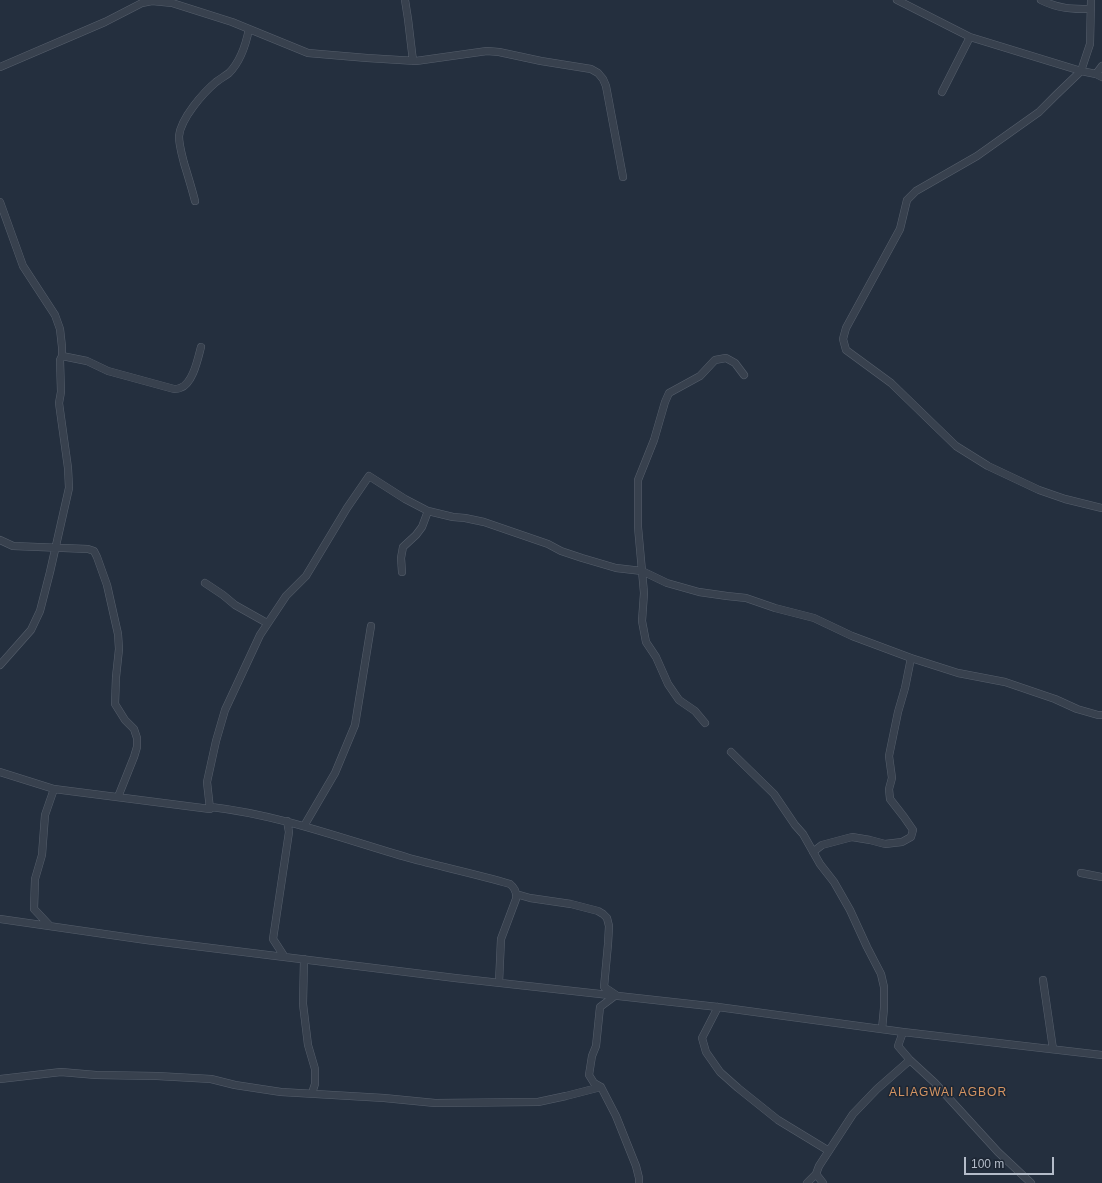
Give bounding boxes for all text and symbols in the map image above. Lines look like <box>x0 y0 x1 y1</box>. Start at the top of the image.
district label: ALIAGWAI AGBOR <box>889 1086 1007 1100</box>
scale bar <box>966 1149 1056 1175</box>
text: 100 m <box>971 1157 1004 1171</box>

